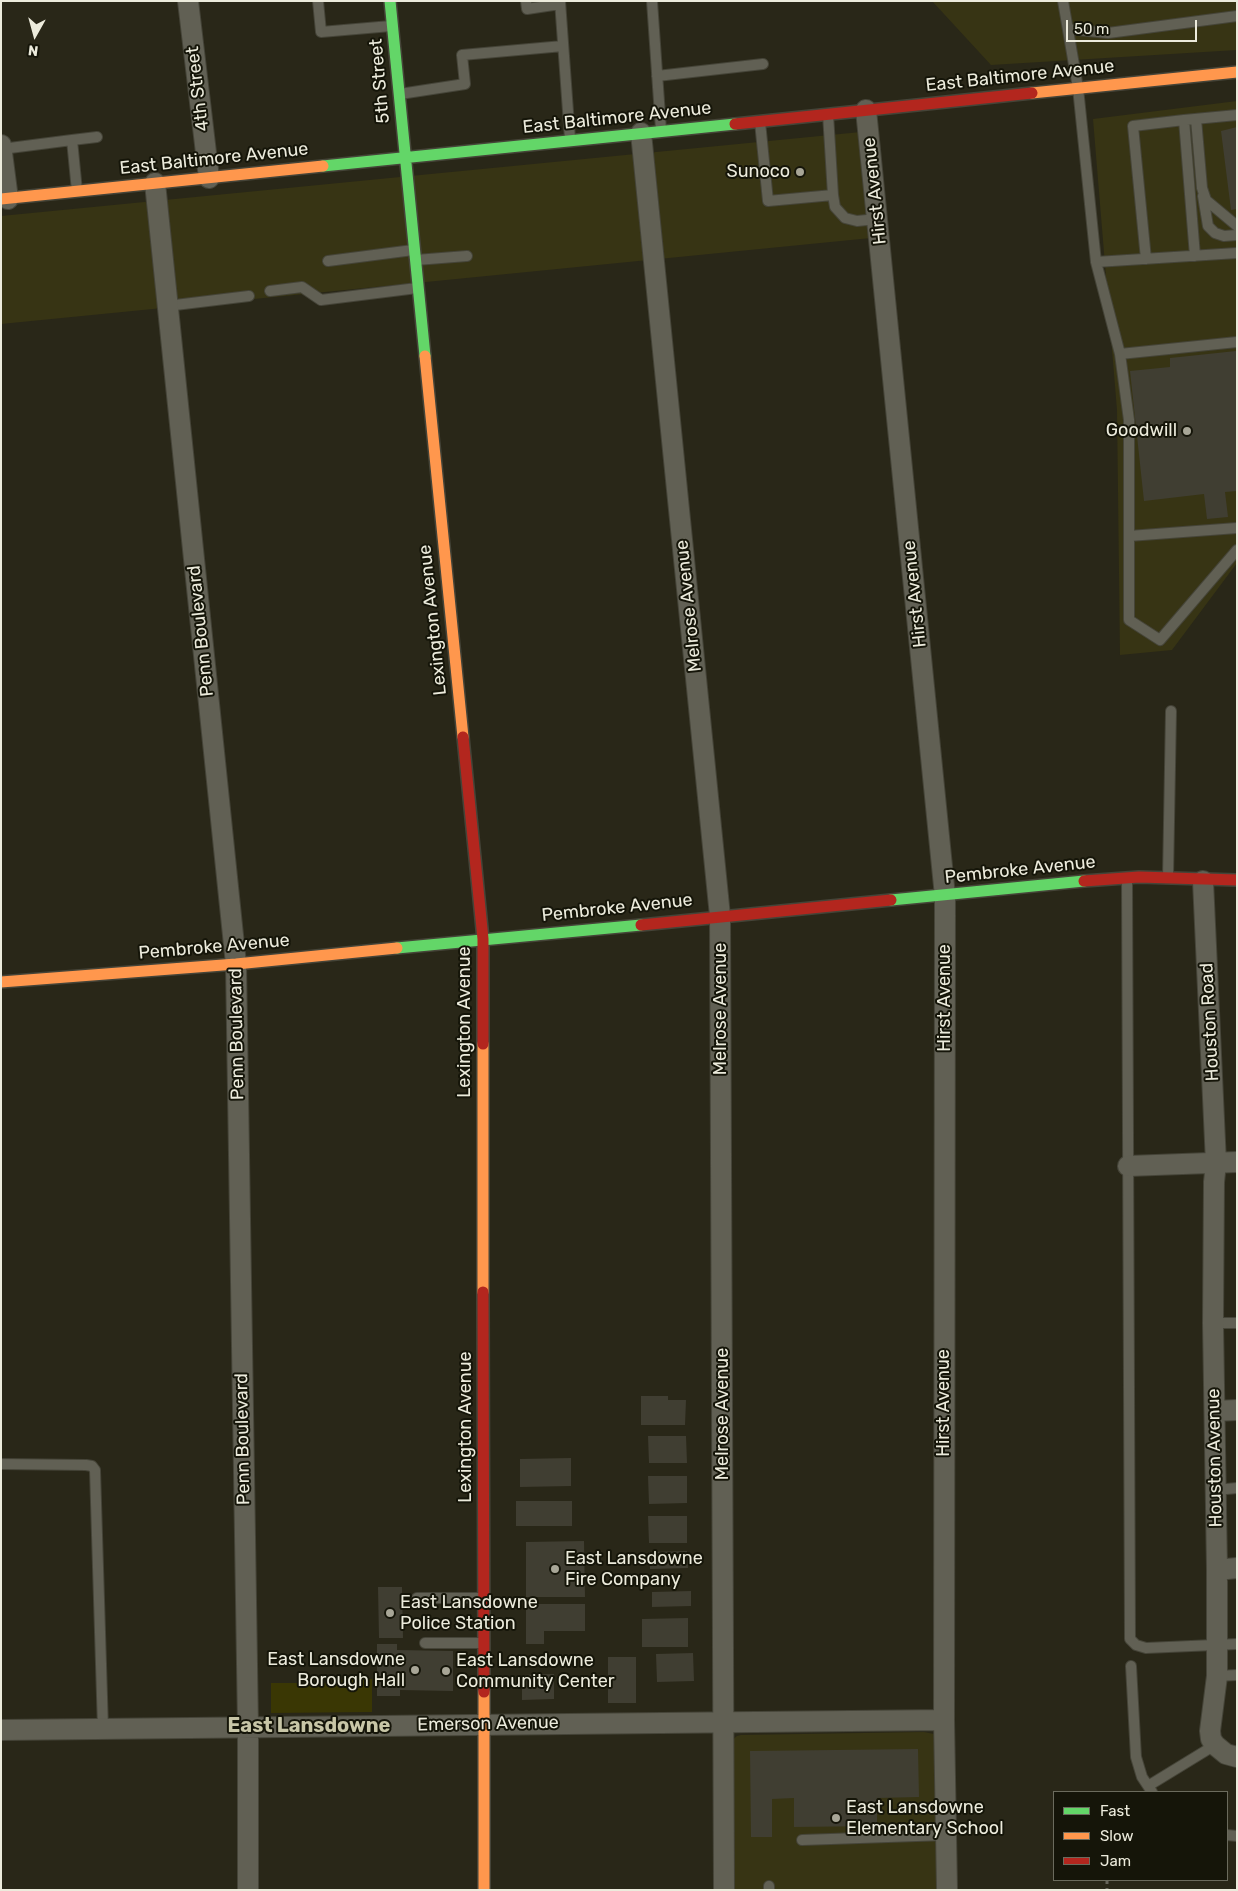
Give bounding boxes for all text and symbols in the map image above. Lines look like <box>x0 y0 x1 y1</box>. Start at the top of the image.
north arrow <box>10 10 60 60</box>
scale bar <box>1068 10 1199 42</box>
text: 50 m <box>1074 20 1109 38</box>
street label: 5th Street <box>366 38 394 124</box>
text: N <box>27 41 39 59</box>
street label: 4th Street <box>182 45 214 133</box>
street label: East Baltimore Avenue <box>925 55 1115 97</box>
street label: East Baltimore Avenue <box>522 97 712 139</box>
street label: Hirst Avenue <box>859 136 891 246</box>
street label: East Baltimore Avenue <box>119 138 309 180</box>
place label: Sunoco <box>726 161 790 183</box>
marker: Sunoco <box>794 166 806 178</box>
place label: Goodwill <box>1106 420 1177 442</box>
marker: Goodwill <box>1181 425 1193 437</box>
street label: Melrose Avenue <box>671 539 707 673</box>
street label: Hirst Avenue <box>899 539 931 649</box>
street label: Lexington Avenue <box>414 544 452 696</box>
street label: Penn Boulevard <box>183 564 219 698</box>
street label: Pembroke Avenue <box>943 851 1097 889</box>
street label: Pembroke Avenue <box>540 889 694 927</box>
street label: Pembroke Avenue <box>138 930 290 964</box>
street label: Melrose Avenue <box>710 943 732 1075</box>
street label: Hirst Avenue <box>934 944 956 1052</box>
street label: Lexington Avenue <box>454 946 476 1098</box>
street label: Houston Road <box>1196 962 1224 1082</box>
street label: Penn Boulevard <box>225 968 249 1100</box>
street label: Melrose Avenue <box>712 1348 734 1480</box>
street label: Hirst Avenue <box>933 1349 955 1457</box>
street label: Lexington Avenue <box>455 1351 477 1503</box>
street label: Penn Boulevard <box>231 1373 255 1505</box>
street label: Houston Avenue <box>1203 1388 1227 1528</box>
place label: East Lansdowne Fire Company <box>565 1548 703 1590</box>
marker: East Lansdowne Fire Company <box>549 1563 561 1575</box>
place label: East Lansdowne Police Station <box>400 1592 538 1635</box>
marker: East Lansdowne Police Station <box>384 1607 396 1619</box>
place label: East Lansdowne Borough Hall <box>267 1649 405 1692</box>
place label: East Lansdowne Community Center <box>456 1650 615 1692</box>
marker: East Lansdowne Borough Hall <box>409 1664 421 1676</box>
marker: East Lansdowne Community Center <box>440 1665 452 1677</box>
street label: Emerson Avenue <box>417 1712 559 1736</box>
district label: East Lansdowne <box>228 1714 390 1738</box>
legend <box>1053 1791 1228 1881</box>
place label: East Lansdowne Elementary School <box>846 1797 1004 1840</box>
text: Fast <box>1100 1802 1130 1820</box>
marker: East Lansdowne Elementary School <box>830 1812 842 1824</box>
text: Slow <box>1100 1827 1133 1845</box>
text: Jam <box>1100 1852 1131 1870</box>

